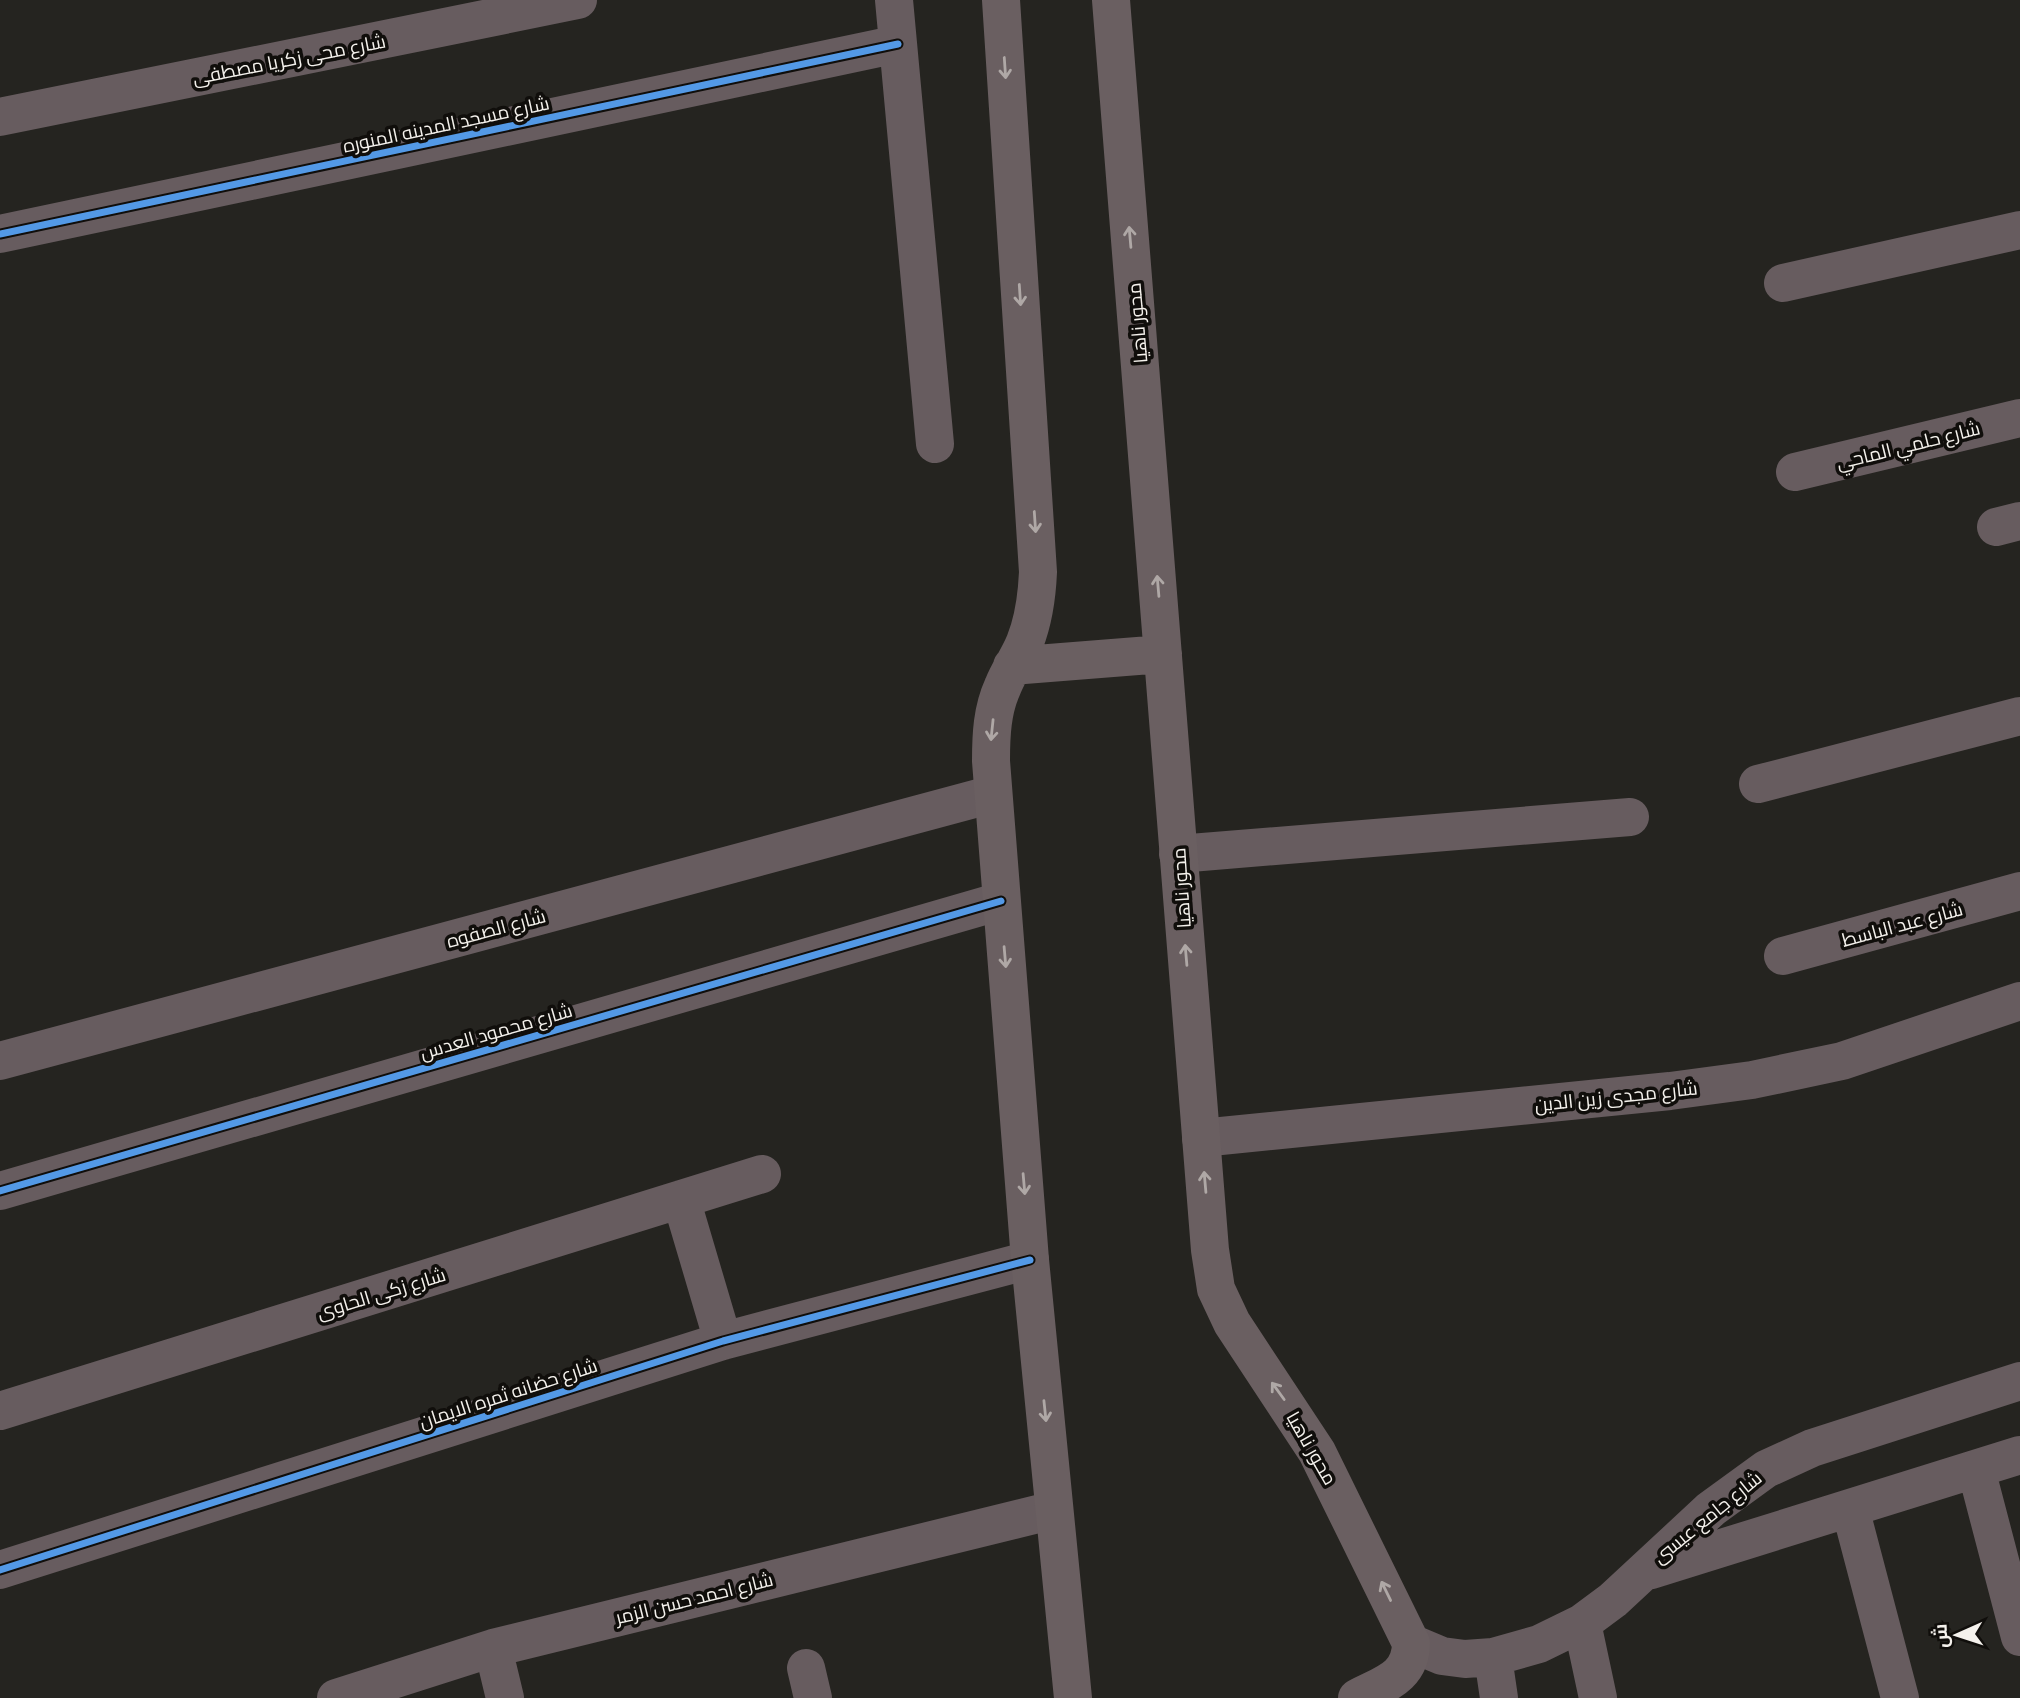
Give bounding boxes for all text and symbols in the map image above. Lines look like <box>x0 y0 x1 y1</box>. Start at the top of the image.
street label: شارع محى زكريا مصطفى <box>190 26 388 91</box>
one-way arrow <box>999 56 1012 79</box>
street label: شارع مسجد المدينه المنوره <box>340 87 552 160</box>
one-way arrow <box>1123 226 1136 249</box>
street label: محور ناهيا <box>1119 282 1154 365</box>
one-way arrow <box>1014 283 1027 306</box>
street label: شارع حلمي الماحي <box>1833 413 1983 477</box>
one-way arrow <box>1029 510 1042 533</box>
one-way arrow <box>1151 575 1164 598</box>
one-way arrow <box>985 719 998 741</box>
street label: محور ناهيا <box>1163 847 1198 929</box>
street label: شارع عبد الباسط <box>1838 893 1966 954</box>
street label: شارع الصفوه <box>443 900 549 955</box>
one-way arrow <box>1180 944 1193 967</box>
one-way arrow <box>999 946 1012 968</box>
street label: شارع محمود العدس <box>416 995 576 1066</box>
street label: شارع مجدى زين الدين <box>1533 1073 1699 1118</box>
one-way arrow <box>1198 1171 1211 1194</box>
one-way arrow <box>1018 1172 1031 1195</box>
street label: شارع زكى الحاوى <box>313 1259 449 1326</box>
street label: شارع حضانه ثمره الايمان <box>415 1350 601 1435</box>
one-way arrow <box>1271 1382 1285 1401</box>
one-way arrow <box>1038 1399 1051 1421</box>
street label: محور ناهيا <box>1280 1406 1345 1490</box>
street label: شارع جامع عيسى <box>1646 1463 1768 1570</box>
street label: شارع احمد حسن الزمر <box>611 1564 776 1631</box>
one-way arrow <box>1379 1581 1392 1602</box>
north arrow <box>1922 1600 1992 1670</box>
text: ش <box>1924 1623 1955 1649</box>

